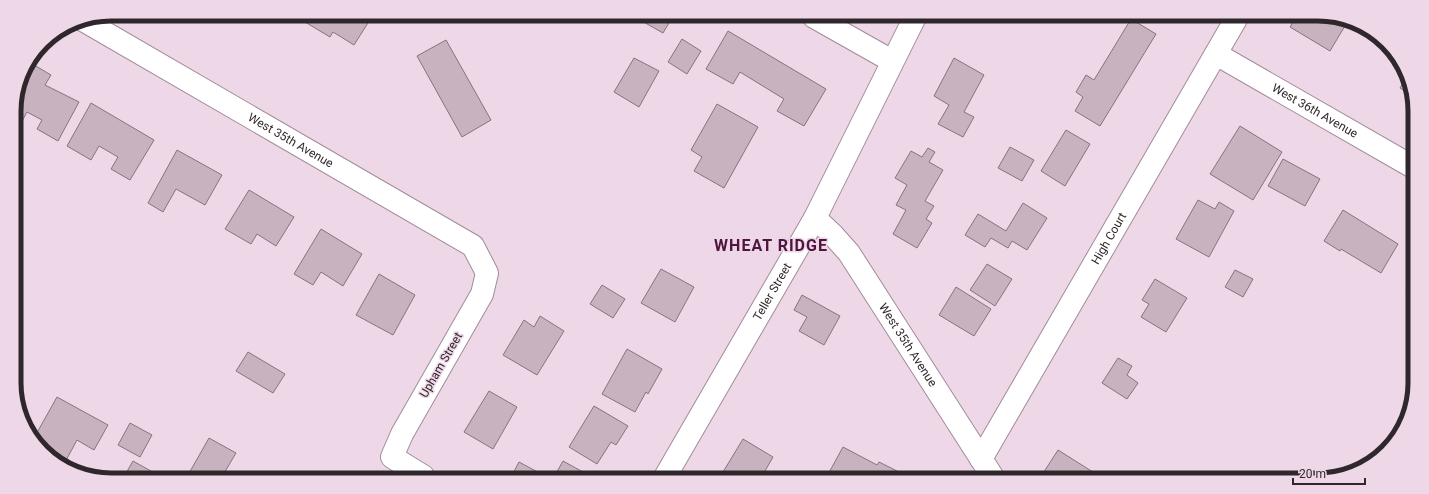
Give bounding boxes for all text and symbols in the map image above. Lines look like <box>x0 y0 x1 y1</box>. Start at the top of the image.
street label: West 36th Avenue <box>1270 81 1360 141</box>
street label: West 35th Avenue <box>245 110 336 171</box>
street label: High Court <box>1088 210 1129 267</box>
district label: WHEAT RIDGE <box>714 236 828 255</box>
street label: Teller Street <box>750 261 794 323</box>
street label: West 35th Avenue <box>876 301 940 389</box>
street label: Upham Street <box>417 330 465 400</box>
scale bar <box>1293 460 1365 486</box>
text: 20 m <box>1299 467 1326 481</box>

